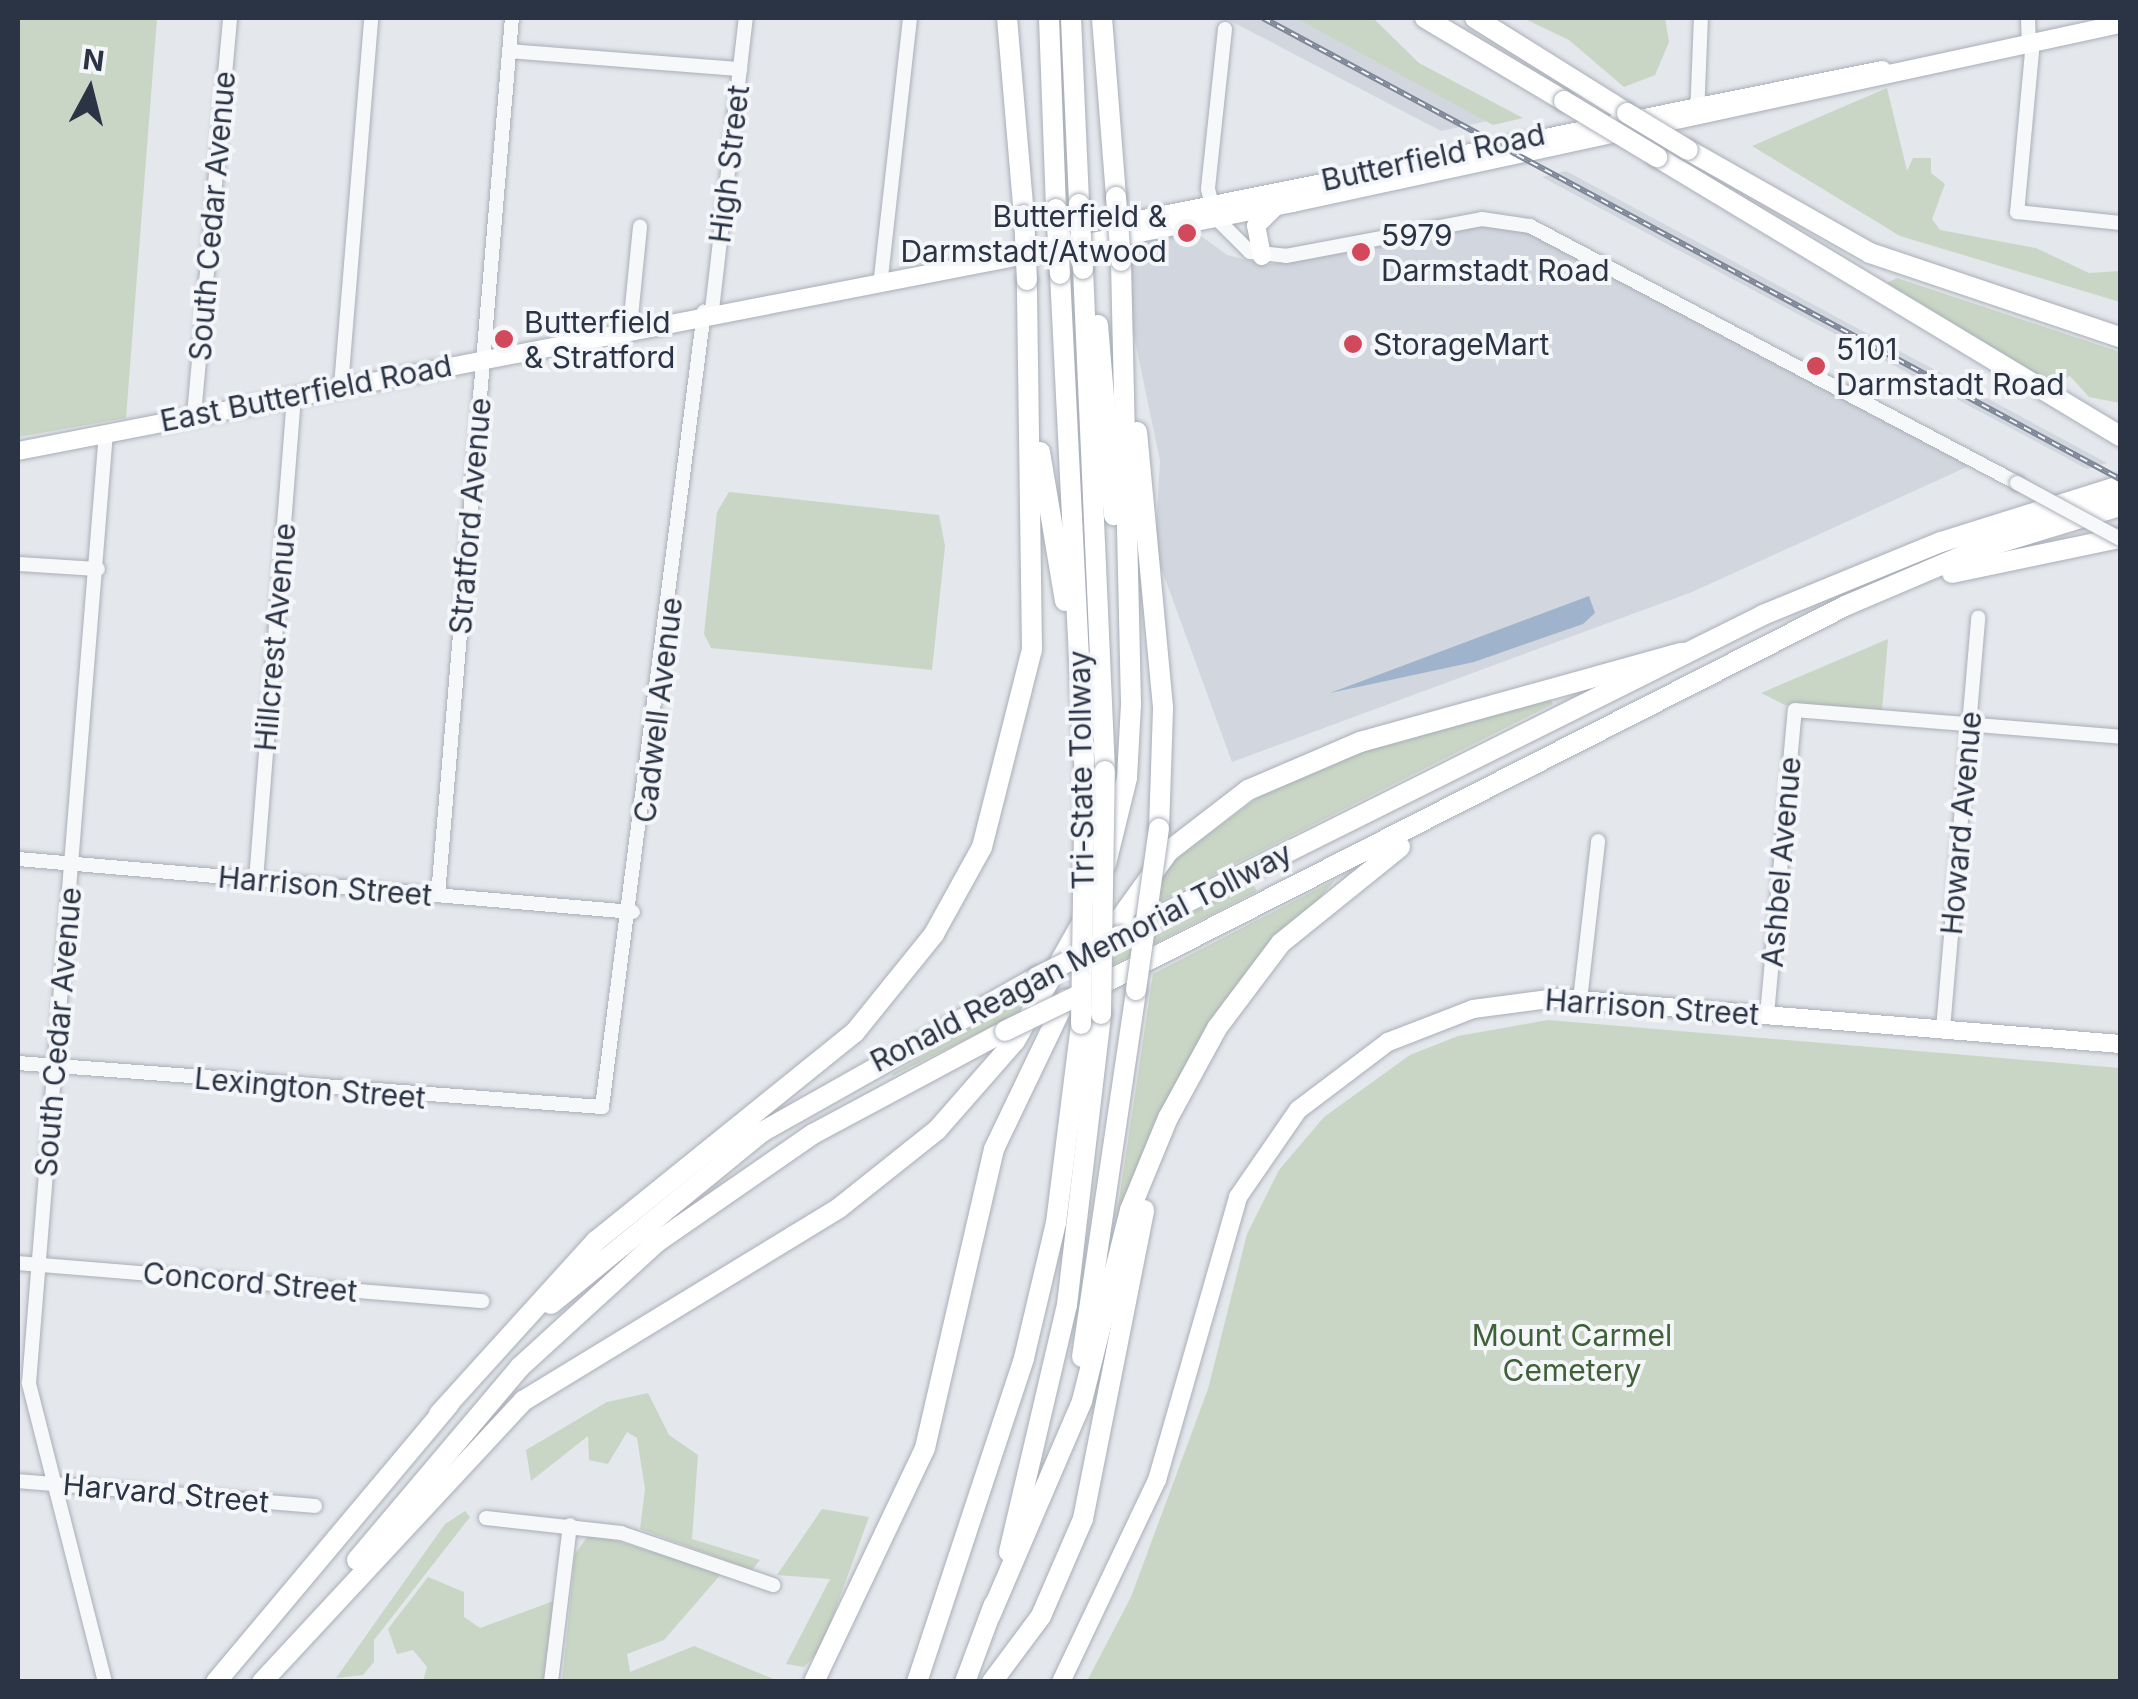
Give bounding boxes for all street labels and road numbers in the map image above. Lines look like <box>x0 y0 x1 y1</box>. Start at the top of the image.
street label: South Cedar Avenue <box>181 70 243 362</box>
street label: High Street <box>701 83 757 245</box>
street label: Butterfield Road <box>1318 116 1548 198</box>
street label: East Butterfield Road <box>157 347 455 439</box>
street label: Stratford Avenue <box>442 396 498 636</box>
street label: Hillcrest Avenue <box>247 521 303 753</box>
street label: Cadwell Avenue <box>626 595 690 825</box>
street label: Tri-State Tollway <box>1061 650 1101 890</box>
street label: Howard Avenue <box>1933 710 1989 936</box>
street label: Ashbel Avenue <box>1754 755 1808 969</box>
street label: Ronald Reagan Memorial Tollway <box>864 835 1298 1079</box>
street label: Harrison Street <box>217 859 433 913</box>
street label: South Cedar Avenue <box>27 886 89 1178</box>
street label: Harrison Street <box>1544 982 1760 1032</box>
street label: Lexington Street <box>193 1060 427 1116</box>
street label: Concord Street <box>141 1255 359 1309</box>
street label: Harvard Street <box>61 1466 271 1520</box>

